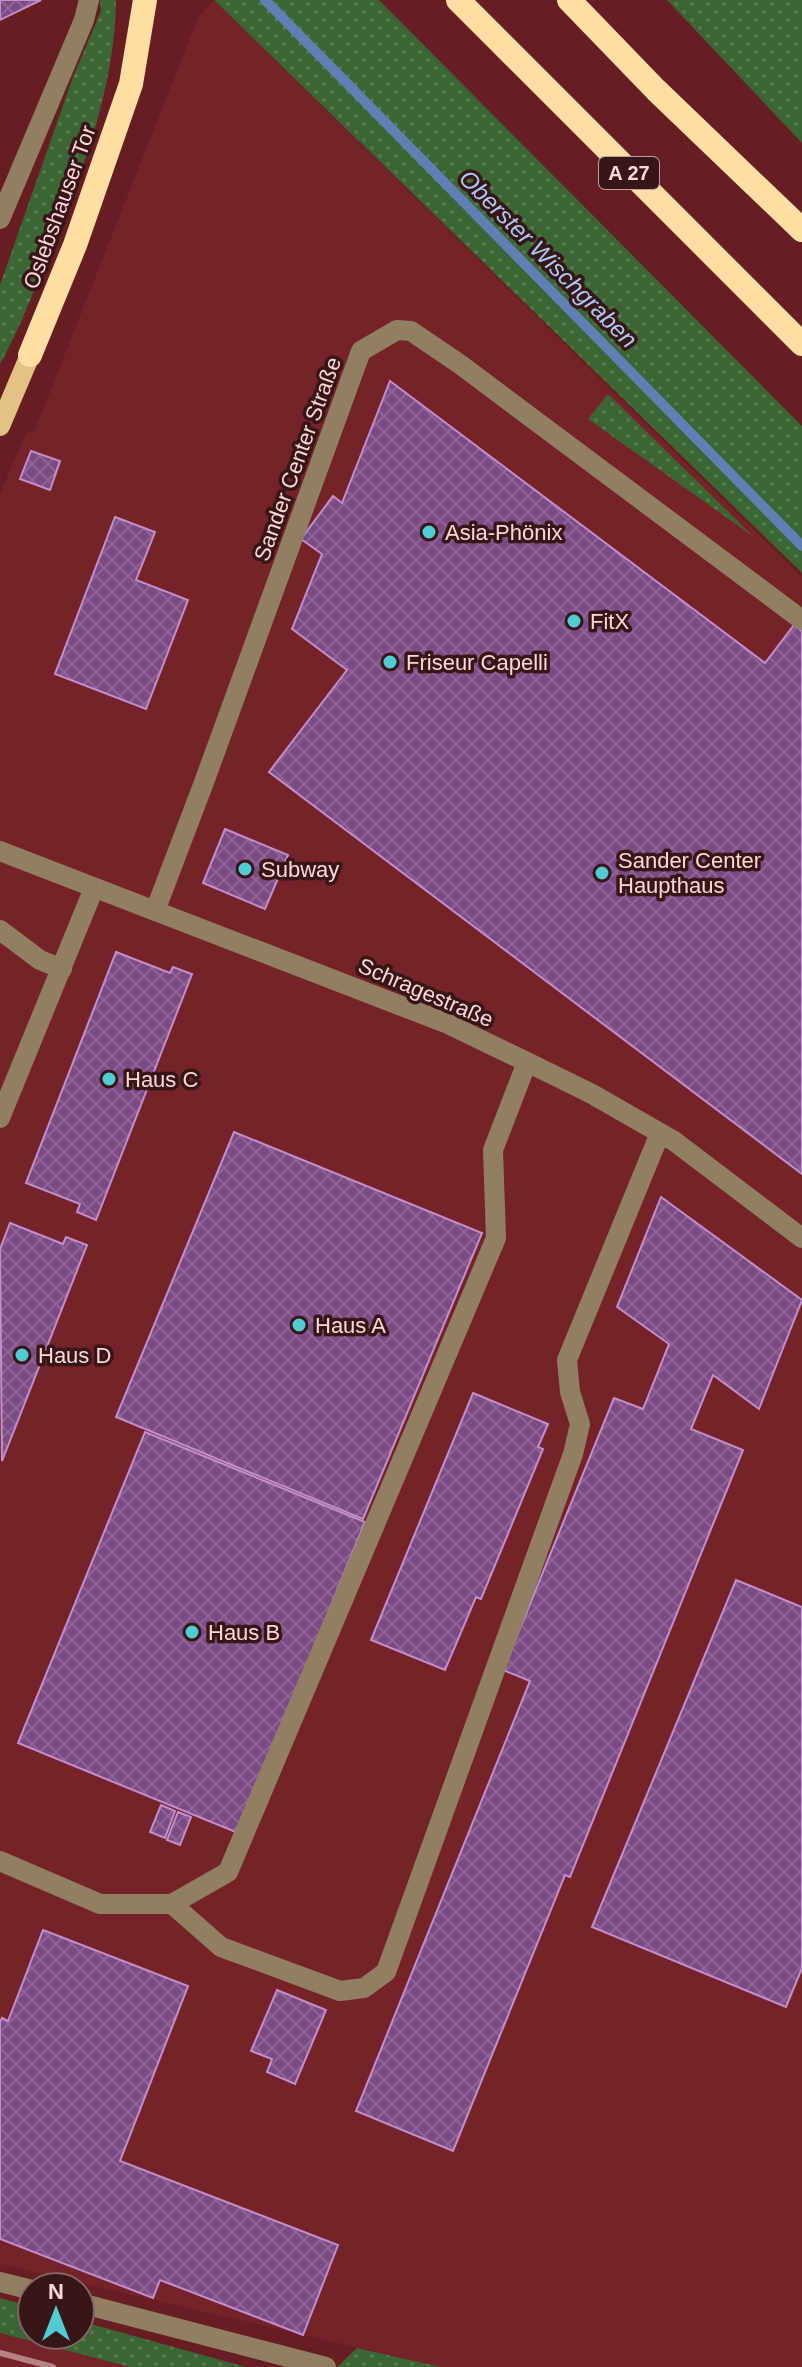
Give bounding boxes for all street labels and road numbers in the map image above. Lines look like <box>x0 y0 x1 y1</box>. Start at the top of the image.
street label: Oslebshauser Tor <box>18 122 101 292</box>
road number: A 27 <box>599 157 659 189</box>
street label: Sander Center Straße <box>249 354 346 565</box>
street label: Schragestraße <box>355 953 497 1032</box>

